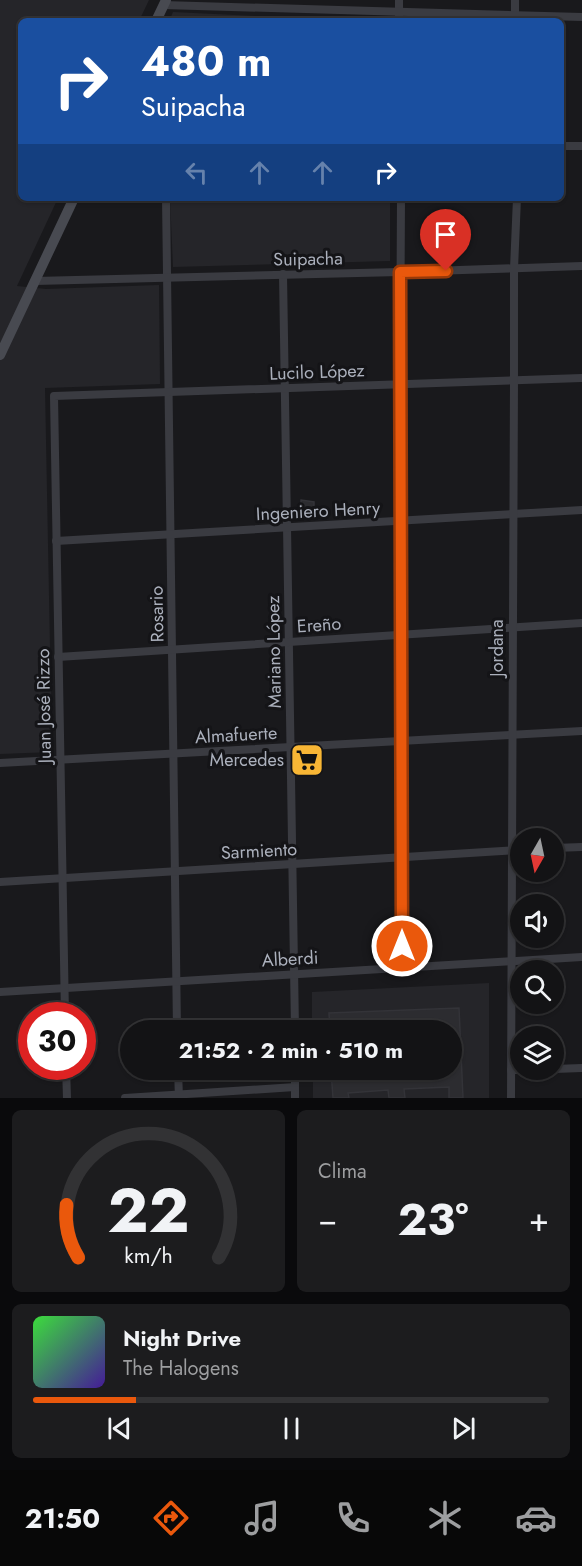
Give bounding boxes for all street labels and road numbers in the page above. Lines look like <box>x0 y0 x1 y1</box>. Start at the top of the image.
street label: Suipacha <box>273 245 343 273</box>
street label: Lucilo López <box>269 357 366 387</box>
street label: Ingeniero Henry <box>255 495 381 527</box>
street label: Rosario <box>144 585 170 642</box>
street label: Mariano López <box>260 595 288 709</box>
street label: Ereño <box>296 610 342 640</box>
street label: Jordana <box>484 619 510 679</box>
street label: Juan José Rizzo <box>30 648 58 766</box>
street label: Almafuerte <box>194 720 278 750</box>
street label: Sarmiento <box>220 836 298 866</box>
street label: Alberdi <box>261 945 319 973</box>

